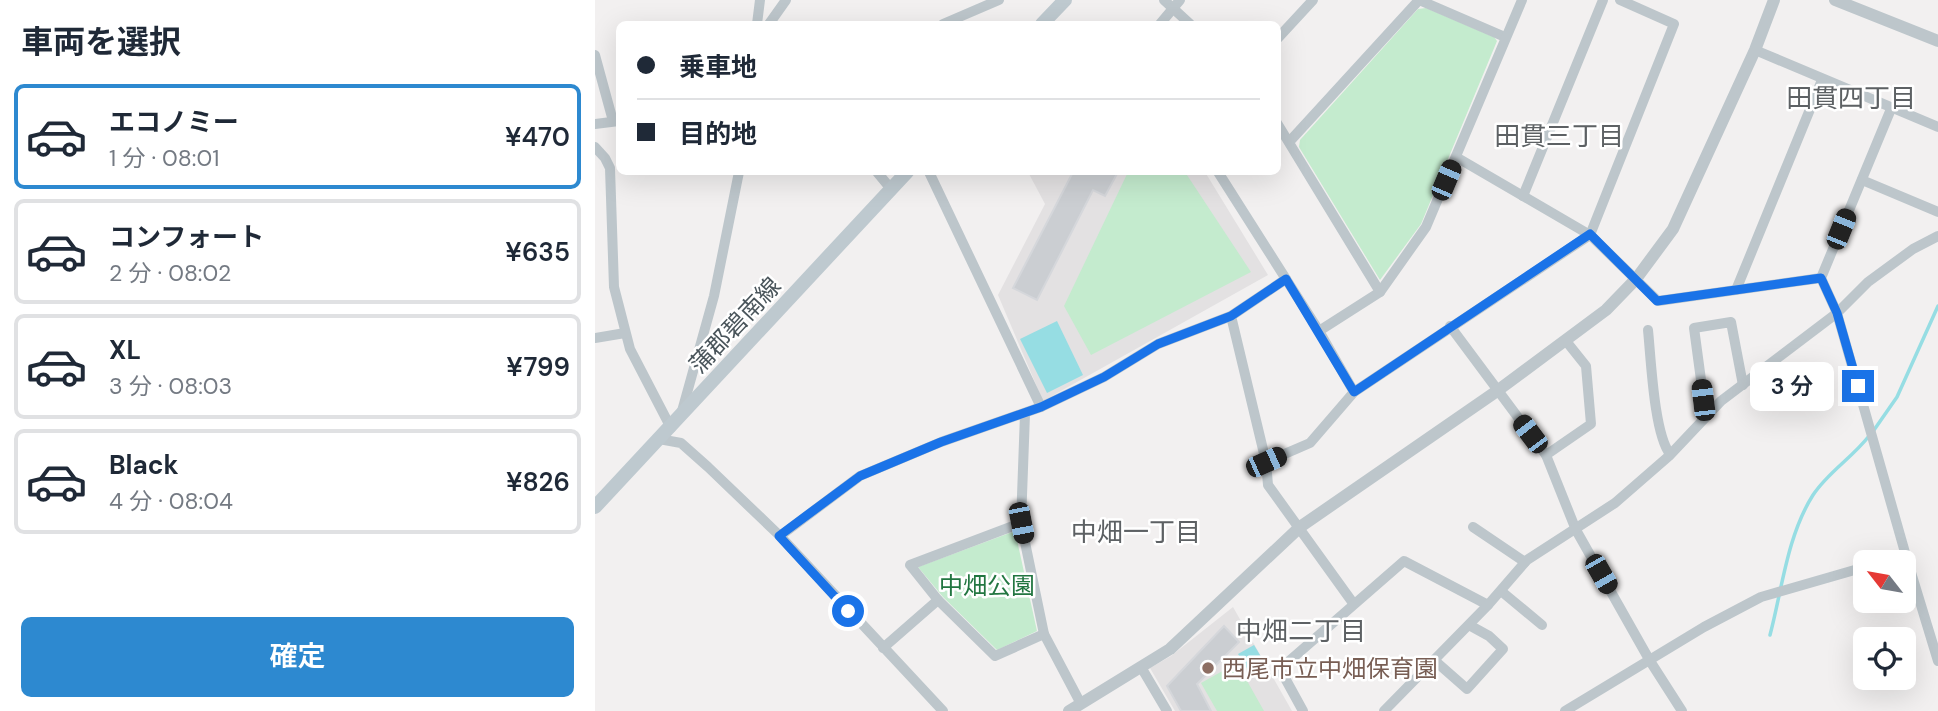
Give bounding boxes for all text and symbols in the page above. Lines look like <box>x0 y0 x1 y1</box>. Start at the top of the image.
text: 車両を選択 <box>21 21 181 63</box>
text: 乗車地 <box>679 50 757 84</box>
district label: 田貫四丁目 <box>1786 81 1916 115</box>
icon: car <box>25 105 88 168</box>
text: エコノミー <box>109 105 239 139</box>
text: 目的地 <box>679 117 757 151</box>
district label: 田貫三丁目 <box>1494 119 1624 153</box>
text: ¥470 <box>505 120 570 154</box>
text: 1 分 · 08:01 <box>109 143 219 173</box>
car <box>1429 157 1464 203</box>
car <box>1824 206 1859 252</box>
icon: car <box>25 220 88 283</box>
text: コンフォート <box>109 220 264 254</box>
text: ¥635 <box>505 235 570 269</box>
text: 2 分 · 08:02 <box>109 258 231 288</box>
street label: 蒲郡碧南線 <box>683 271 787 379</box>
text: XL <box>109 333 141 367</box>
icon: car <box>25 335 88 398</box>
text: ¥799 <box>506 350 570 384</box>
callout: 3 分 <box>1749 362 1833 410</box>
route end <box>1842 370 1874 402</box>
text: 3 分 · 08:03 <box>109 371 232 401</box>
text: 3 分 <box>1771 371 1813 401</box>
car <box>1691 378 1716 422</box>
car <box>1509 411 1552 457</box>
car <box>1243 444 1290 480</box>
text: Black <box>109 448 179 482</box>
icon: car <box>25 450 88 513</box>
text: ¥826 <box>506 465 570 499</box>
text: 4 分 · 08:04 <box>109 486 233 516</box>
car <box>1007 500 1036 546</box>
district label: 中畑一丁目 <box>1071 515 1201 549</box>
north arrow <box>1853 550 1916 612</box>
map controls <box>1853 550 1916 690</box>
car <box>1582 551 1621 597</box>
park label: 中畑公園 <box>939 570 1035 601</box>
route start <box>832 595 864 627</box>
district label: 中畑二丁目 <box>1236 614 1366 648</box>
button: 確定 <box>21 617 574 697</box>
button: locate <box>1853 627 1916 690</box>
place label: 西尾市立中畑保育園 <box>1222 653 1438 684</box>
marker: 西尾市立中畑保育園 <box>1200 660 1216 676</box>

